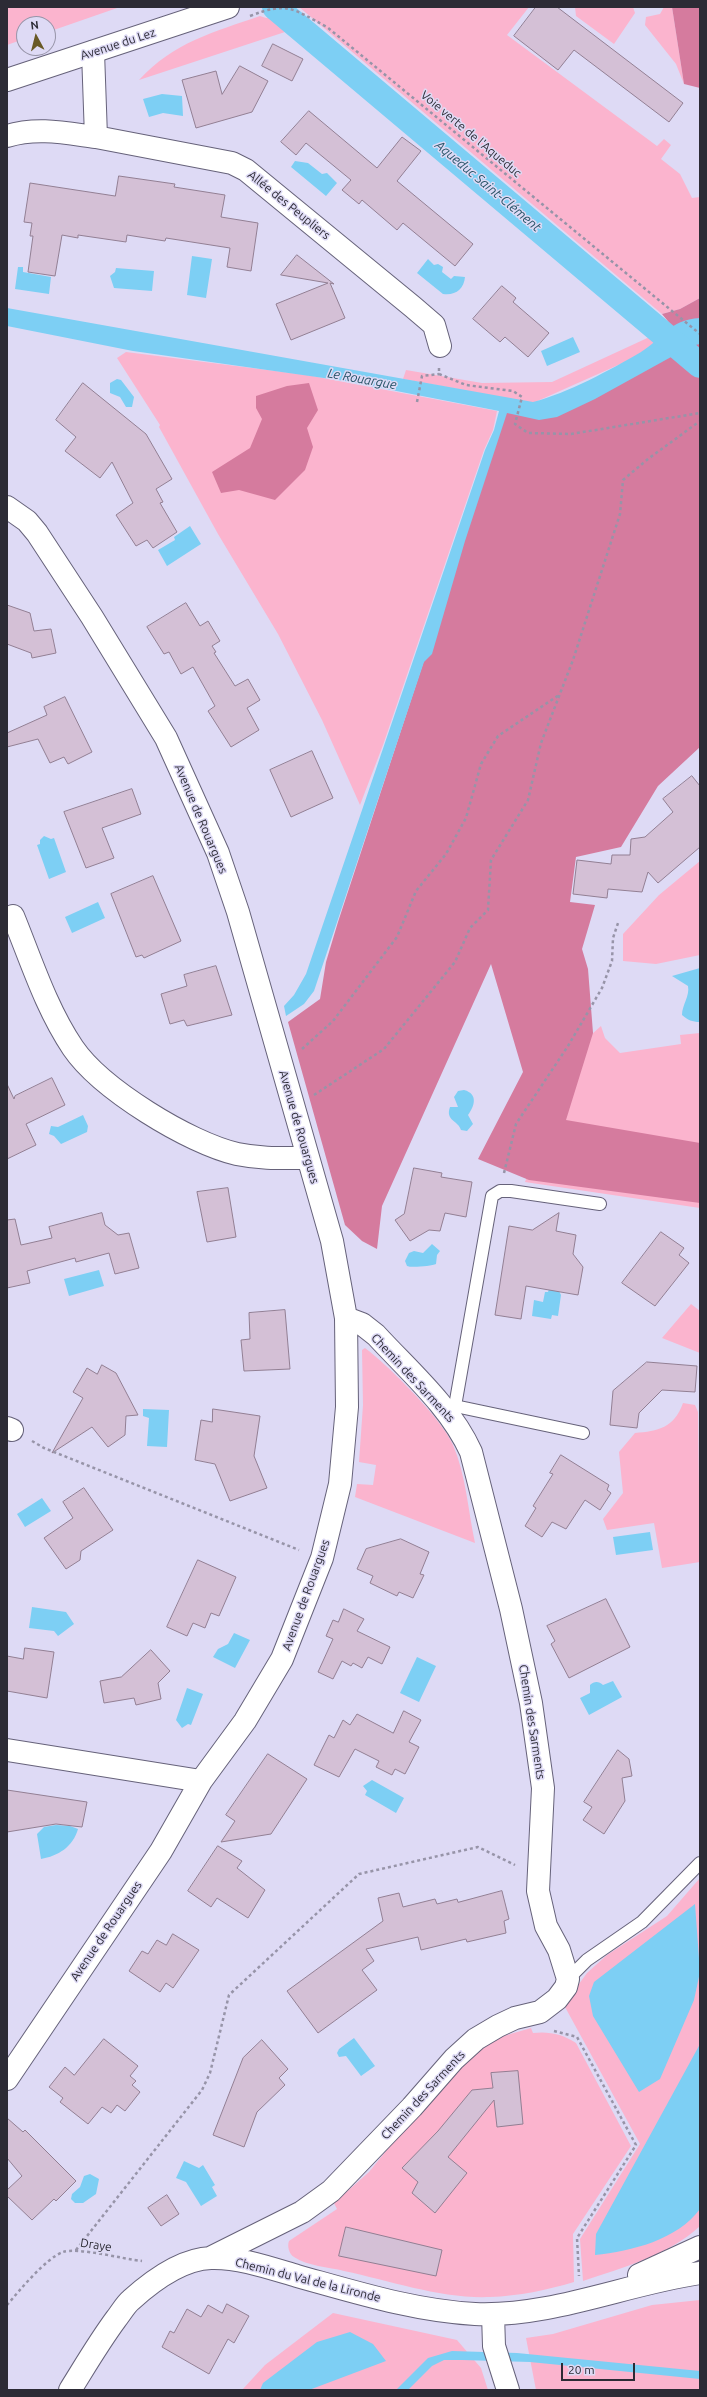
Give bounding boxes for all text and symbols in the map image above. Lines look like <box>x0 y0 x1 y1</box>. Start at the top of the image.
north arrow <box>16 16 56 56</box>
text: N <box>30 19 39 32</box>
street label: Avenue du Lez <box>79 25 157 63</box>
street label: Voie verte de l'Aqueduc <box>418 88 524 180</box>
water label: Aqueduc Saint-Clément <box>432 137 544 235</box>
street label: Allée des Peupliers <box>245 167 333 243</box>
water label: Le Rouargue <box>326 365 398 393</box>
street label: Avenue de Rouargues <box>171 762 231 876</box>
street label: Avenue de Rouargues <box>276 1069 322 1185</box>
street label: Chemin des Sarments <box>368 1331 458 1425</box>
street label: Avenue de Rouargues <box>279 1537 333 1653</box>
street label: Chemin des Sarments <box>516 1664 548 1780</box>
street label: Avenue de Rouargues <box>67 1878 145 1984</box>
street label: Chemin des Sarments <box>378 2048 468 2142</box>
street label: Draye <box>79 2235 113 2255</box>
street label: Chemin du Val de la Lironde <box>234 2255 382 2305</box>
scale bar <box>563 2355 637 2381</box>
text: 20 m <box>568 2363 595 2376</box>

